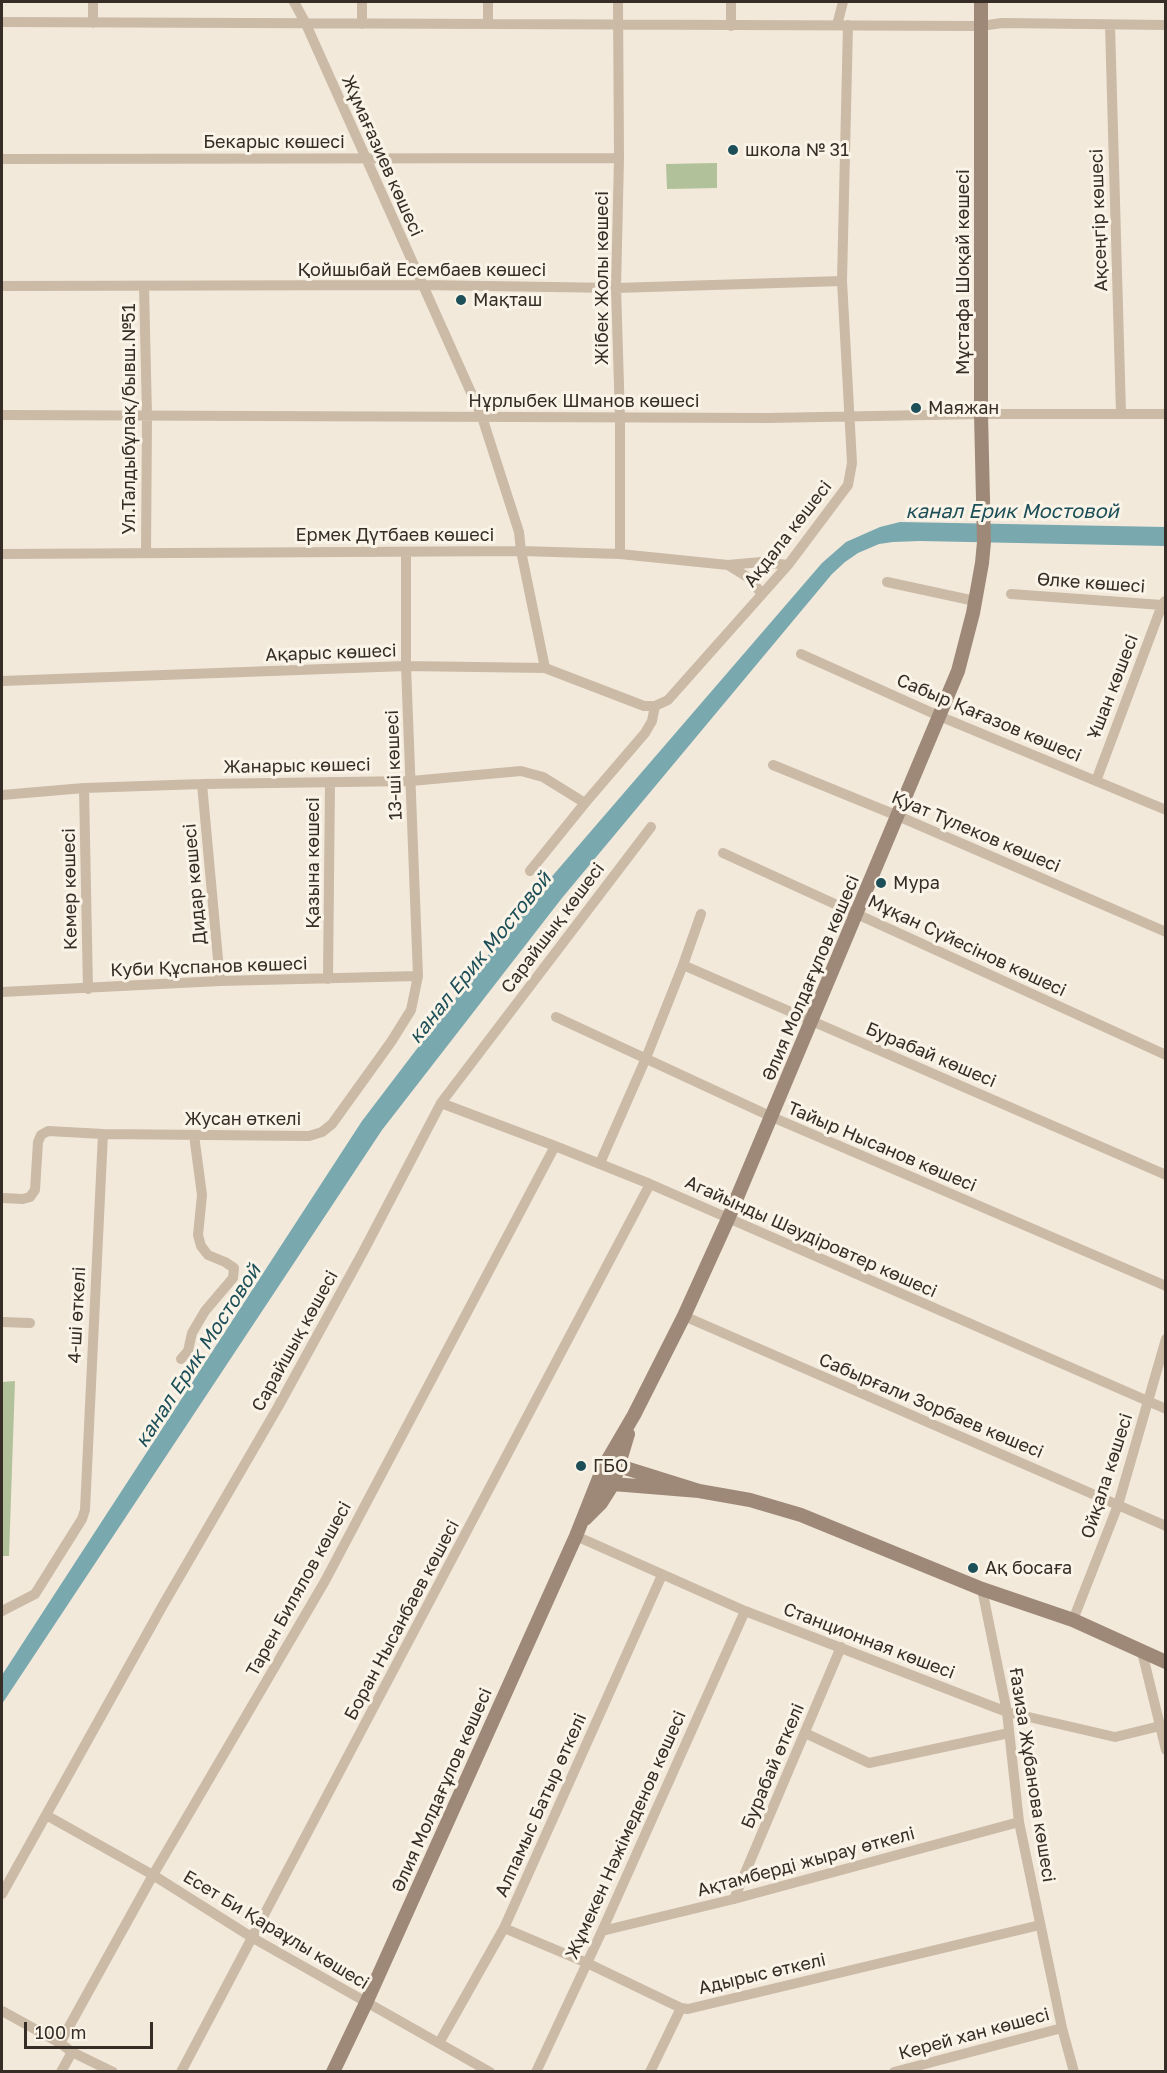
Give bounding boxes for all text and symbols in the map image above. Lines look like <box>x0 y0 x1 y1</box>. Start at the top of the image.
street label: Жұмағазиев көшесі <box>337 72 427 240</box>
street label: Бекарыс көшесі <box>203 131 345 153</box>
place label: школа № 31 <box>745 139 849 161</box>
marker: школа № 31 <box>726 143 740 157</box>
street label: Ақсеңгір көшесі <box>1086 148 1112 292</box>
street label: Мұстафа Шоқай көшесi <box>952 169 974 375</box>
street label: Жібек Жолы көшесі <box>591 191 613 365</box>
street label: Қойшыбай Есембаев көшесі <box>298 259 546 281</box>
place label: Мақташ <box>473 289 542 311</box>
marker: Мақташ <box>454 293 468 307</box>
street label: Ул.Талдыбұлақ/бывш.№51 <box>118 303 140 535</box>
street label: Нұрлыбек Шманов көшесі <box>468 390 700 412</box>
place label: Маяжан <box>928 397 999 419</box>
marker: Маяжан <box>909 401 923 415</box>
street label: Ақдала көшесі <box>740 476 836 592</box>
water label: канал Ерик Мостовой <box>905 500 1119 524</box>
street label: Ермек Дүтбаев көшесi <box>296 524 494 546</box>
street label: Өлке көшесі <box>1036 568 1146 598</box>
street label: Ұшан көшесі <box>1083 631 1143 743</box>
street label: Ақарыс көшесi <box>265 640 397 666</box>
street label: Сабыр Қағазов көшесі <box>893 669 1085 767</box>
street label: 13-ші көшесi <box>381 709 407 821</box>
street label: Жанарыс көшесі <box>223 754 371 778</box>
street label: Қуат Түлеков көшесі <box>888 787 1064 877</box>
street label: Қазына көшесі <box>302 797 324 929</box>
street label: Дидар көшесі <box>179 823 211 945</box>
street label: Кемер көшесі <box>58 828 82 950</box>
street label: Сарайшық көшесі <box>497 858 609 998</box>
water label: канал Ерик Мостовой <box>404 868 556 1048</box>
street label: Әлия Молдағұлов көшесі <box>758 872 864 1084</box>
place label: Мура <box>893 872 940 894</box>
marker: Мура <box>874 876 888 890</box>
street label: Мұқан Сүйесінов көшесі <box>864 890 1070 1002</box>
street label: Куби Құспанов көшесi <box>110 953 308 981</box>
street label: Бурабай көшесi <box>863 1018 999 1092</box>
street label: Тайыр Нысанов көшесi <box>784 1097 980 1197</box>
street label: Жусан өткелі <box>185 1108 301 1130</box>
street label: Агайынды Шәудіровтер көшесi <box>682 1172 940 1302</box>
water label: канал Ерик Мостовой <box>130 1260 266 1452</box>
street label: 4-шi өткелi <box>64 1266 90 1364</box>
street label: Сарайшық көшесі <box>247 1267 343 1415</box>
street label: Сабырғали Зорбаев көшесі <box>815 1349 1047 1463</box>
street label: Ойқала көшесі <box>1077 1411 1137 1541</box>
place label: ГБО <box>593 1455 628 1477</box>
marker: ГБО <box>574 1459 588 1473</box>
street label: Тарен Билялов көшесі <box>242 1498 356 1680</box>
street label: Боран Нысанбаев көшесі <box>340 1516 464 1724</box>
place label: Ақ босаға <box>985 1557 1072 1579</box>
marker: Ақ босаға <box>966 1561 980 1575</box>
street label: Станционная көшесі <box>780 1598 958 1684</box>
street label: Ғазиза Жұбанова көшесі <box>1004 1666 1060 1884</box>
street label: Әлия Молдағұлов көшесі <box>387 1685 497 1895</box>
street label: Бурабай өткелі <box>737 1700 809 1832</box>
street label: Жұмекен Нәжімеденов көшесі <box>561 1707 691 1963</box>
street label: Алпамыс Батыр өткелі <box>491 1710 591 1900</box>
street label: Ақтамберді жырау өткелі <box>695 1823 917 1901</box>
street label: Есет Би Қараұлы көшесі <box>179 1866 373 1994</box>
street label: Адырыс өткелі <box>696 1949 828 1999</box>
street label: Керей хан көшесі <box>896 2003 1052 2065</box>
scale bar <box>27 2010 156 2048</box>
text: 100 m <box>35 2021 86 2043</box>

